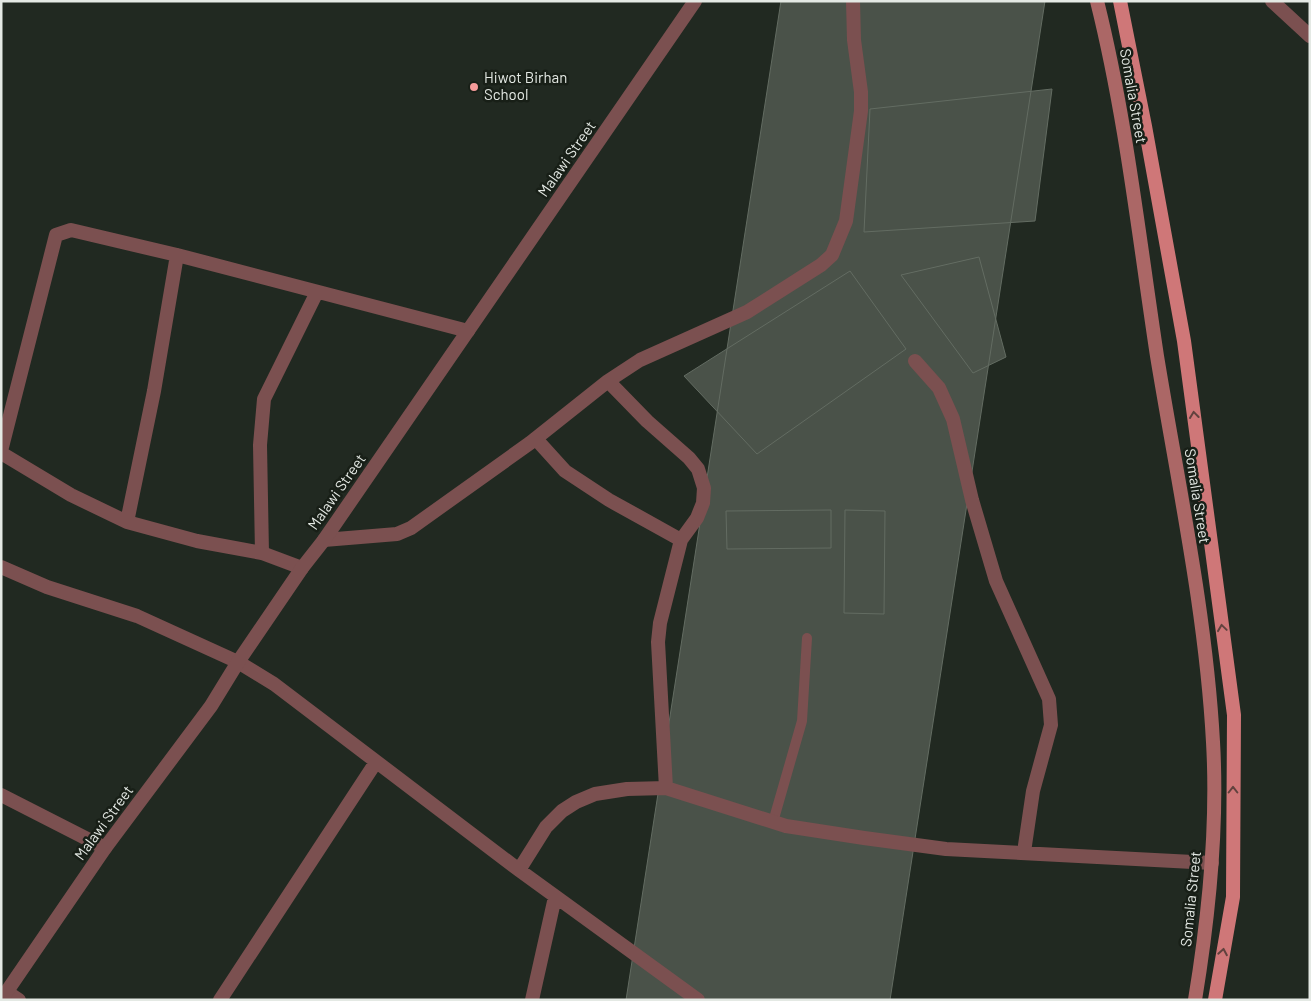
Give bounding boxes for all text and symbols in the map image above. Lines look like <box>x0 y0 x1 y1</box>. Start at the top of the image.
street label: Somalia Street <box>1117 47 1151 145</box>
place label: Hiwot Birhan School <box>484 68 567 103</box>
marker: Hiwot Birhan School <box>468 81 480 93</box>
street label: Malawi Street <box>534 117 599 200</box>
one-way arrow <box>1189 411 1200 419</box>
street label: Somalia Street <box>1182 447 1214 545</box>
street label: Malawi Street <box>304 450 369 533</box>
one-way arrow <box>1217 624 1228 632</box>
street label: Malawi Street <box>70 782 136 863</box>
one-way arrow <box>1228 786 1238 794</box>
street label: Somalia Street <box>1176 850 1204 948</box>
one-way arrow <box>1218 947 1228 956</box>

